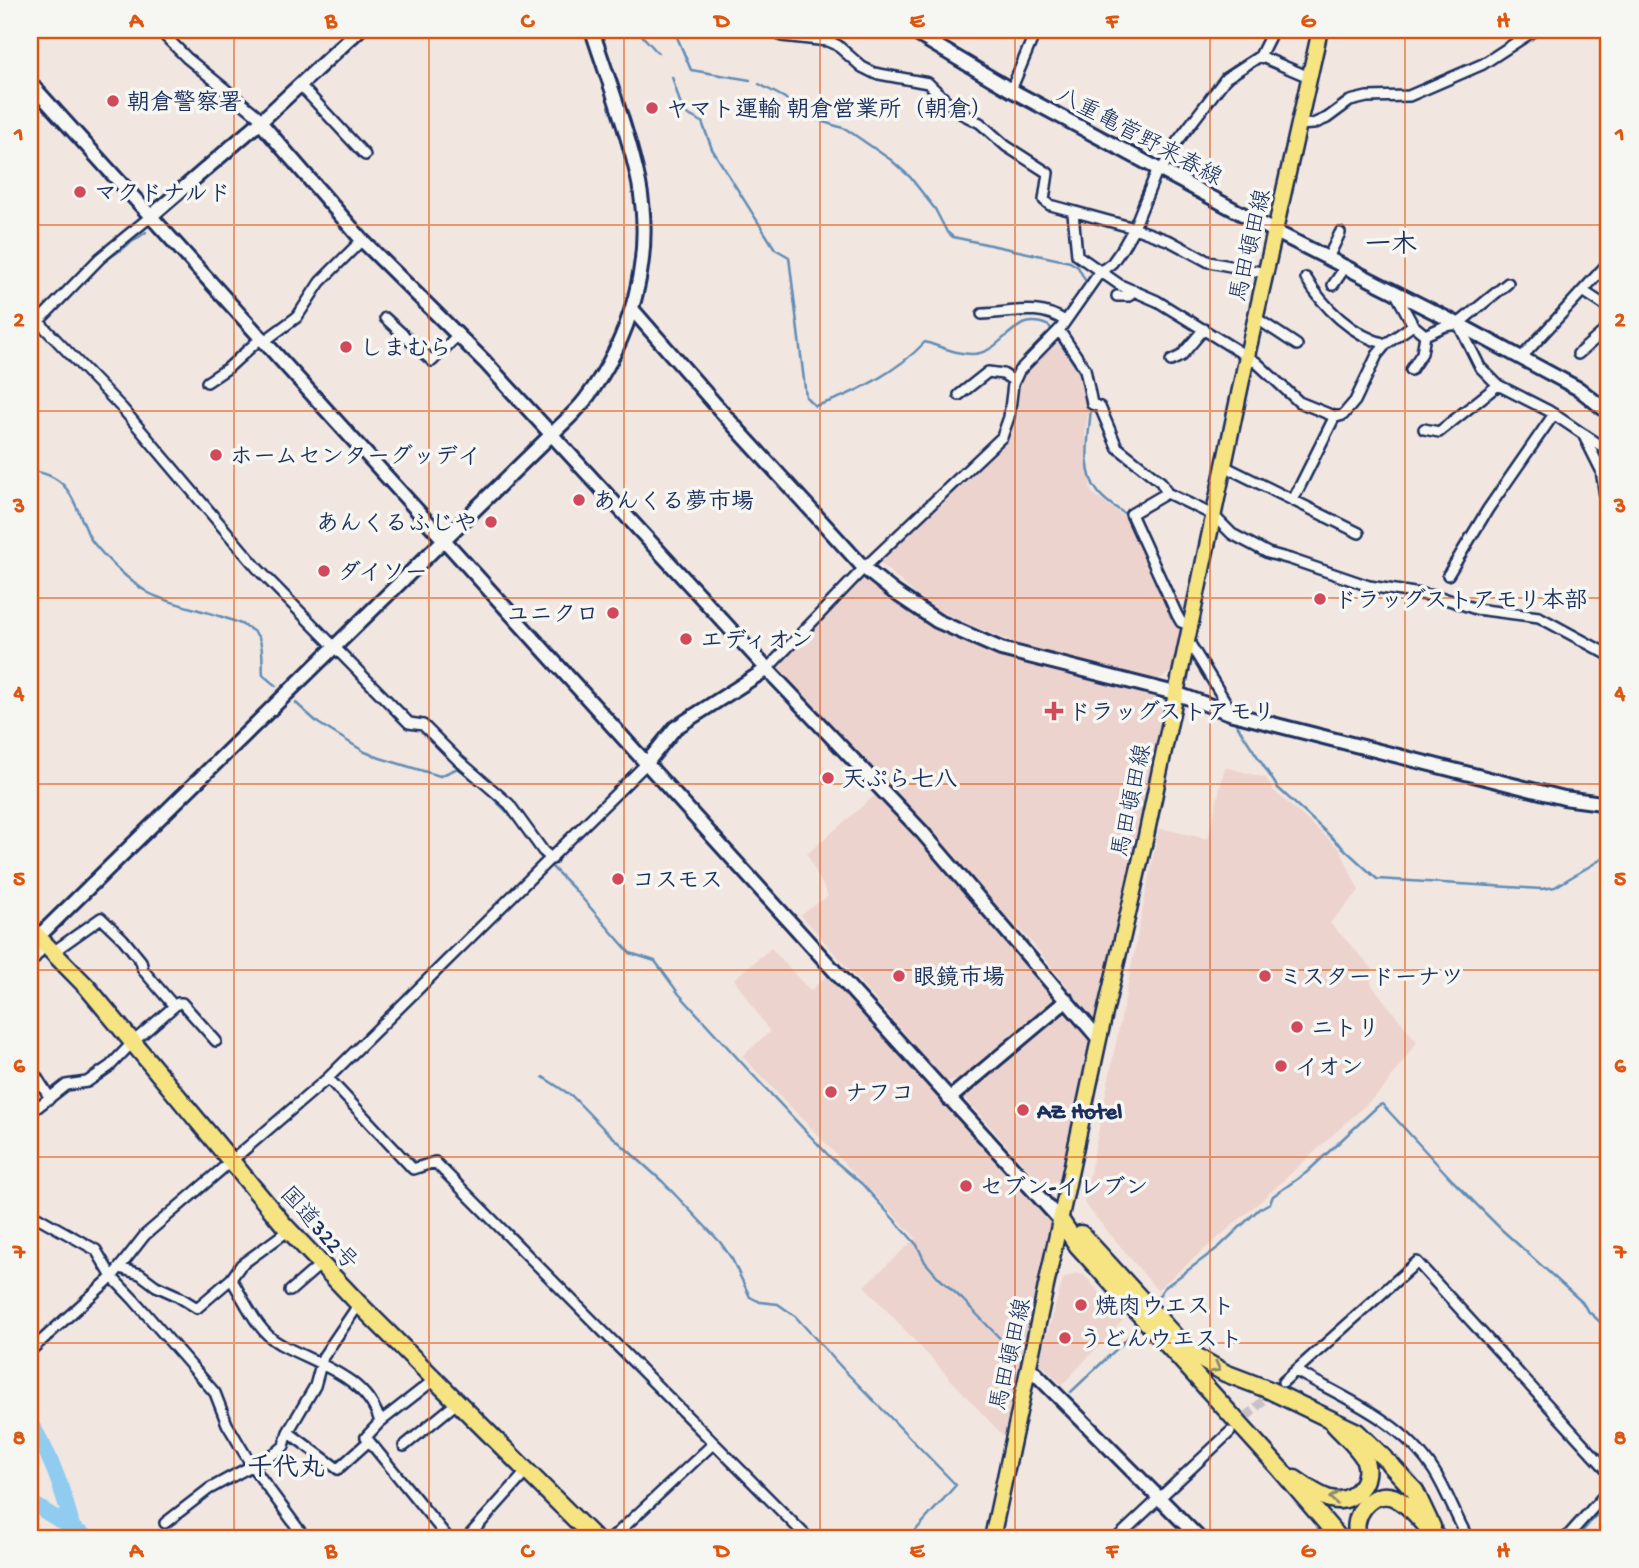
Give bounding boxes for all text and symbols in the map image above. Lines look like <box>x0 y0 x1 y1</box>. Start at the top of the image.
text: A <box>128 9 144 36</box>
text: B <box>324 9 338 36</box>
text: C <box>521 9 536 36</box>
text: D <box>713 9 731 36</box>
text: E <box>910 9 926 36</box>
text: F <box>1105 9 1120 36</box>
text: G <box>1301 9 1317 36</box>
text: H <box>1496 9 1510 36</box>
street label: 八重亀菅野来春線 <box>1051 82 1226 193</box>
place label: 朝倉警察署 <box>127 89 242 118</box>
marker: 朝倉警察署 <box>105 93 121 109</box>
place label: ヤマト運輸 朝倉営業所（朝倉） <box>666 97 993 125</box>
marker: ヤマト運輸 朝倉営業所（朝倉） <box>644 100 660 116</box>
text: 1 <box>13 122 24 149</box>
text: 1 <box>1614 122 1625 149</box>
place label: マクドナルド <box>94 182 231 209</box>
marker: マクドナルド <box>72 184 88 200</box>
street label: 馬田頓田線 <box>1225 186 1278 305</box>
district label: 一木 <box>1365 230 1417 263</box>
text: 2 <box>13 308 25 335</box>
text: 2 <box>1614 308 1626 335</box>
place label: しまむら <box>360 337 452 364</box>
marker: しまむら <box>338 339 354 355</box>
place label: ホームセンターグッデイ <box>230 444 481 472</box>
marker: ホームセンターグッデイ <box>208 447 224 463</box>
place label: あんくる夢市場 <box>593 489 754 517</box>
marker: あんくる夢市場 <box>571 492 587 508</box>
text: 3 <box>12 494 25 521</box>
text: 3 <box>1613 494 1626 521</box>
place label: あんくるふじや <box>316 511 477 539</box>
marker: あんくるふじや <box>483 514 499 530</box>
place label: ダイソー <box>338 560 428 588</box>
marker: ダイソー <box>316 563 332 579</box>
place label: ドラッグストアモリ本部 <box>1334 587 1587 616</box>
marker: ドラッグストアモリ本部 <box>1312 591 1328 607</box>
place label: ユニクロ <box>507 603 599 630</box>
marker: ユニクロ <box>605 605 621 621</box>
place label: エディオン <box>700 629 813 656</box>
marker: エディオン <box>678 631 694 647</box>
text: 4 <box>13 681 25 708</box>
text: 4 <box>1614 681 1626 708</box>
place label: ドラッグストアモリ <box>1068 700 1275 728</box>
marker: ドラッグストアモリ <box>1046 703 1062 719</box>
street label: 馬田頓田線 <box>1107 741 1159 860</box>
place label: 天ぷら七八 <box>842 768 957 795</box>
marker: 天ぷら七八 <box>820 770 836 786</box>
text: 5 <box>13 867 25 894</box>
text: 5 <box>1614 867 1626 894</box>
place label: コスモス <box>632 869 723 896</box>
marker: コスモス <box>610 871 626 887</box>
place label: 眼鏡市場 <box>913 965 1005 993</box>
place label: ミスタードーナツ <box>1279 966 1463 993</box>
marker: 眼鏡市場 <box>891 968 907 984</box>
marker: ミスタードーナツ <box>1257 968 1273 984</box>
place label: ニトリ <box>1311 1017 1380 1044</box>
marker: ニトリ <box>1289 1019 1305 1035</box>
text: 6 <box>13 1054 26 1081</box>
text: 6 <box>1614 1054 1627 1081</box>
place label: イオン <box>1295 1056 1364 1083</box>
marker: イオン <box>1273 1058 1289 1074</box>
place label: ナフコ <box>845 1082 914 1109</box>
marker: ナフコ <box>823 1084 839 1100</box>
place label: AZ Hotel <box>1036 1100 1122 1127</box>
marker: AZ Hotel <box>1015 1102 1031 1118</box>
place label: セブン-イレブン <box>980 1175 1148 1203</box>
marker: セブン-イレブン <box>958 1178 974 1194</box>
street label: 国道322号 <box>273 1181 363 1277</box>
text: 7 <box>12 1240 26 1267</box>
text: 7 <box>1613 1240 1627 1267</box>
place label: 焼肉ウエスト <box>1095 1294 1235 1322</box>
street label: 馬田頓田線 <box>985 1295 1038 1414</box>
marker: 焼肉ウエスト <box>1073 1297 1089 1313</box>
place label: うどんウエスト <box>1079 1328 1243 1355</box>
marker: うどんウエスト <box>1057 1330 1073 1346</box>
one-way arrow <box>1209 1359 1222 1373</box>
text: 8 <box>13 1426 26 1453</box>
text: 8 <box>1614 1426 1627 1453</box>
district label: 千代丸 <box>247 1453 325 1486</box>
one-way arrow <box>1328 1491 1339 1506</box>
text: A <box>128 1539 144 1566</box>
text: B <box>324 1539 338 1566</box>
text: C <box>521 1539 536 1566</box>
text: D <box>713 1539 731 1566</box>
text: E <box>910 1539 926 1566</box>
text: F <box>1105 1539 1120 1566</box>
text: G <box>1301 1539 1317 1566</box>
text: H <box>1496 1539 1510 1566</box>

